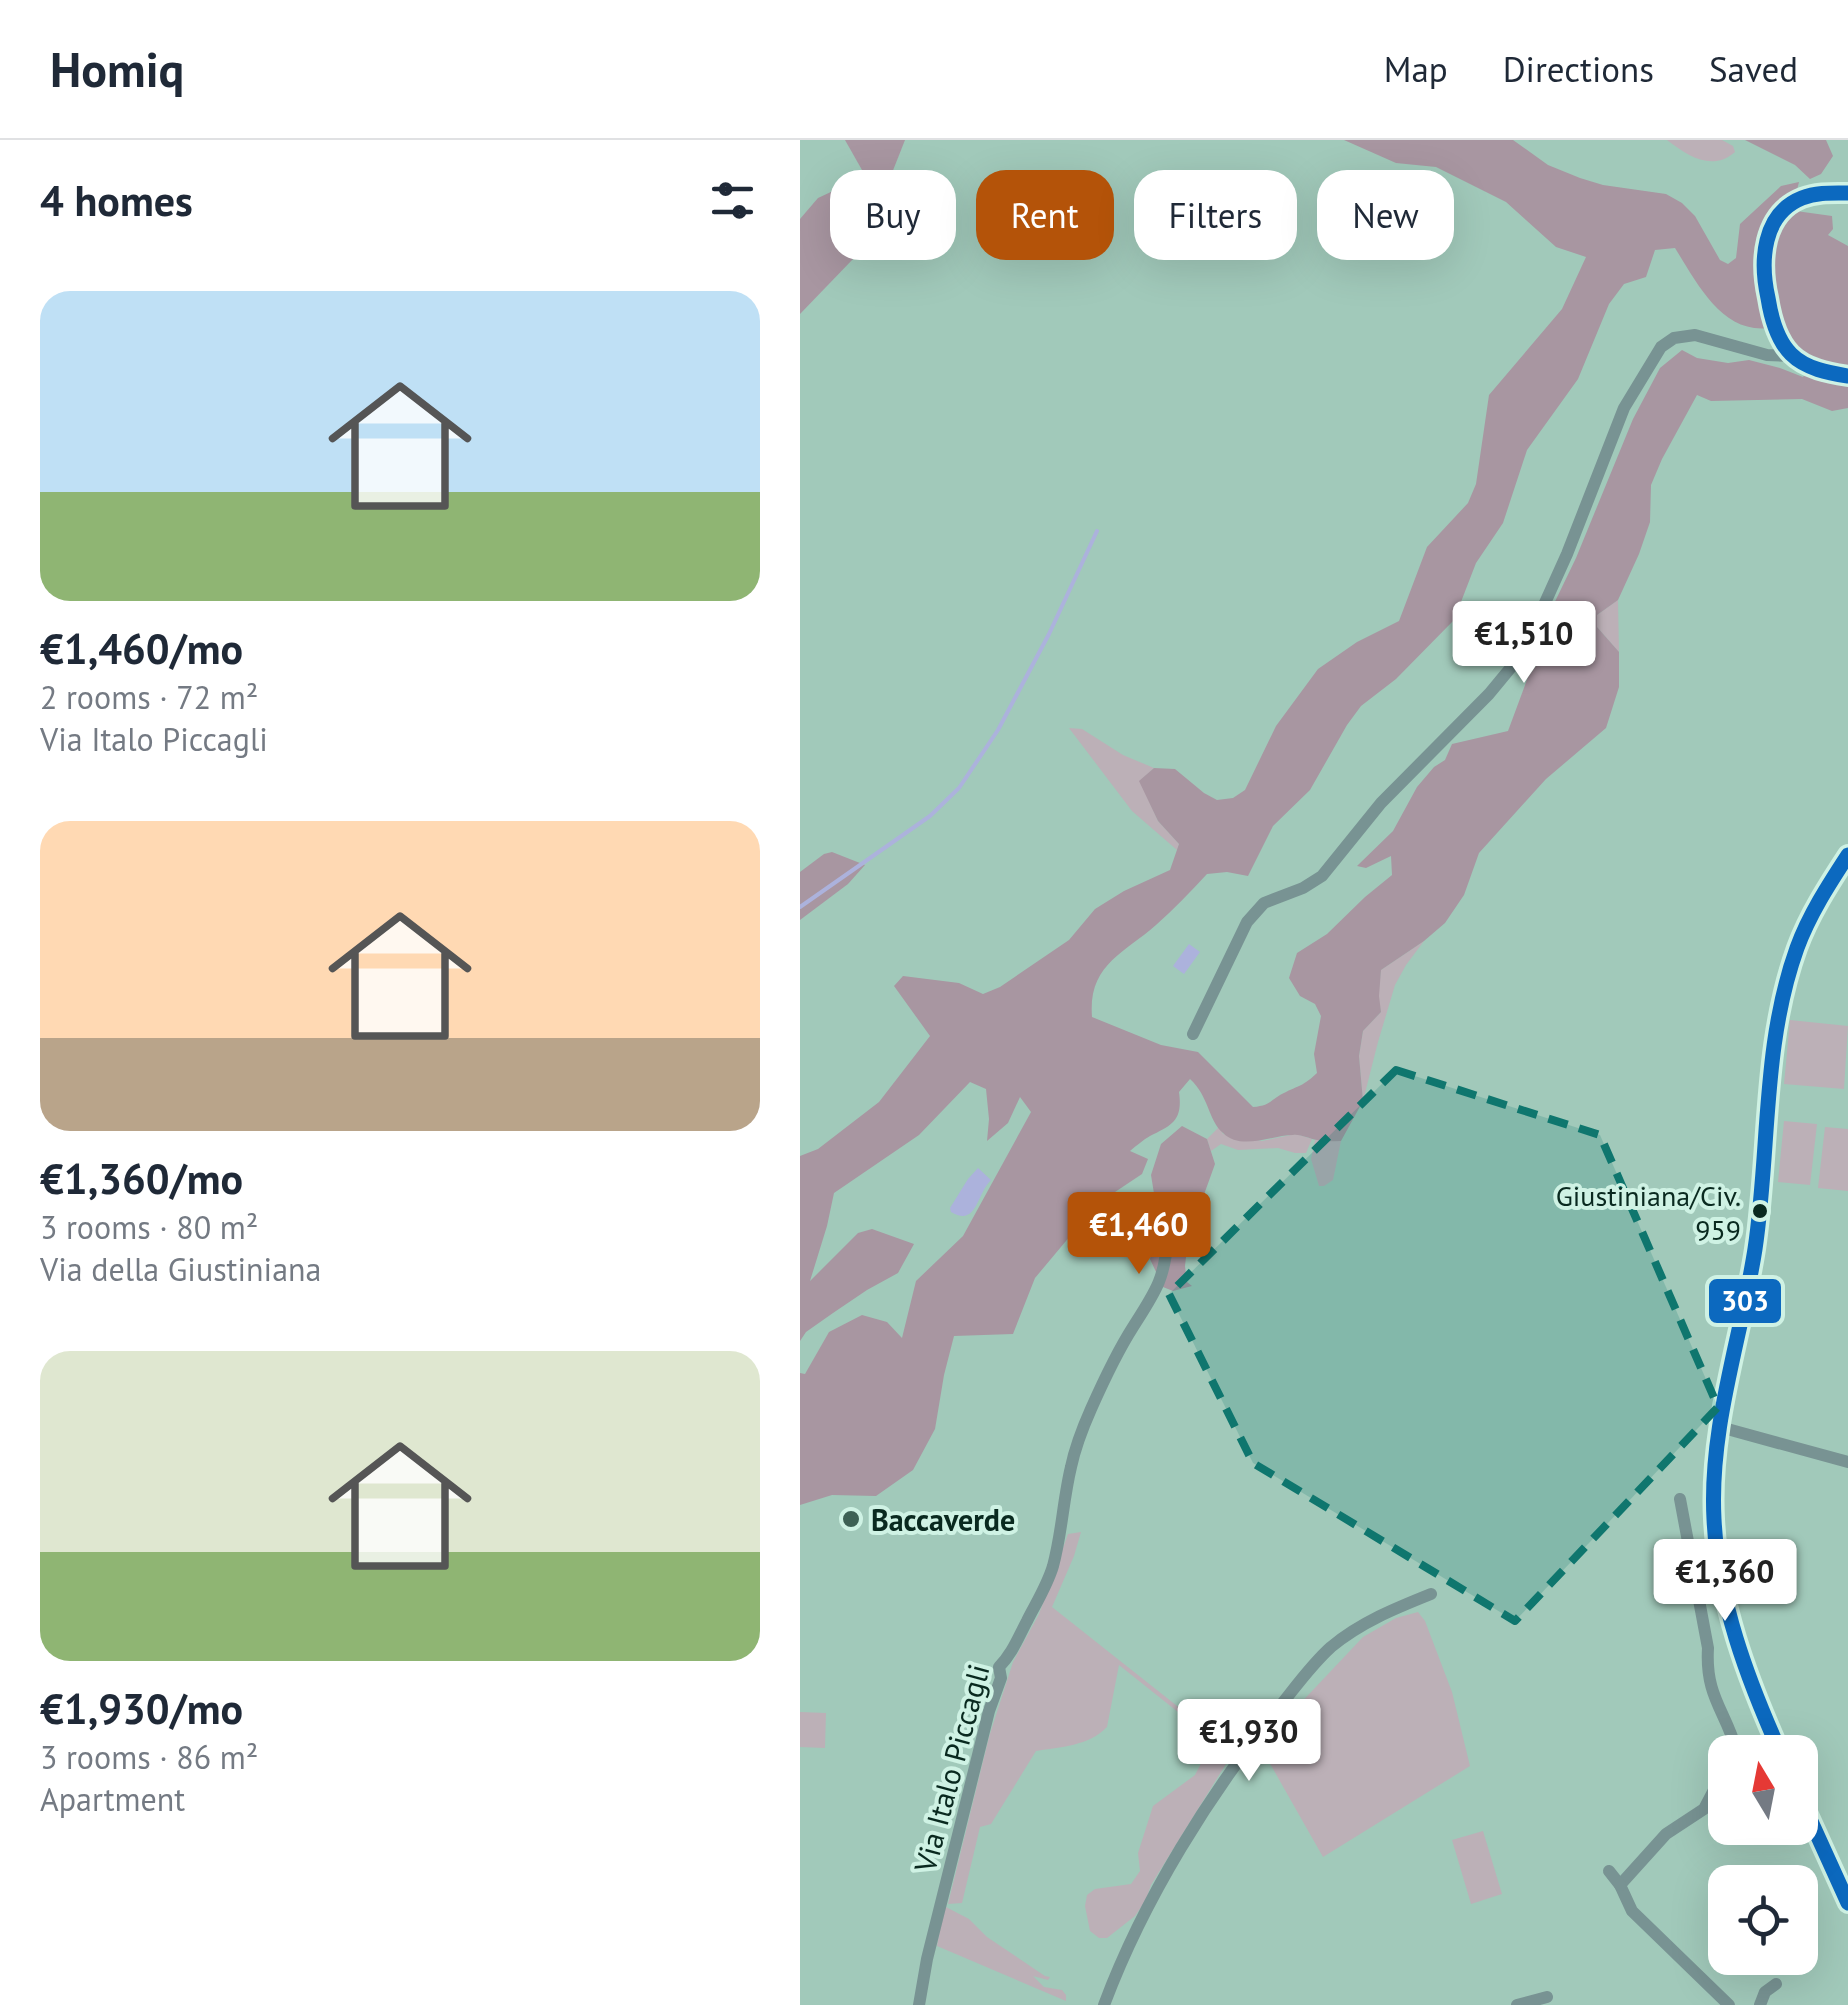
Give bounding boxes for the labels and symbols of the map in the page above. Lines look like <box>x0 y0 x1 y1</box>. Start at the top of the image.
pin: €1,510 <box>1443 601 1605 686</box>
place label: Giustiniana/Civ. 959 <box>1556 1177 1741 1248</box>
pin: €1,460 <box>1058 1192 1220 1277</box>
marker: Giustiniana/Civ. 959 <box>1750 1201 1770 1221</box>
line badge: 303 <box>1707 1277 1783 1325</box>
text: 303 <box>1721 1282 1769 1319</box>
place label: Baccaverde <box>871 1500 1015 1539</box>
marker: Baccaverde <box>840 1508 862 1530</box>
pin: €1,360 <box>1644 1539 1806 1624</box>
street label: Via Italo Piccagli <box>904 1660 997 1877</box>
pin: €1,930 <box>1168 1699 1330 1784</box>
north arrow <box>1708 1735 1818 1845</box>

